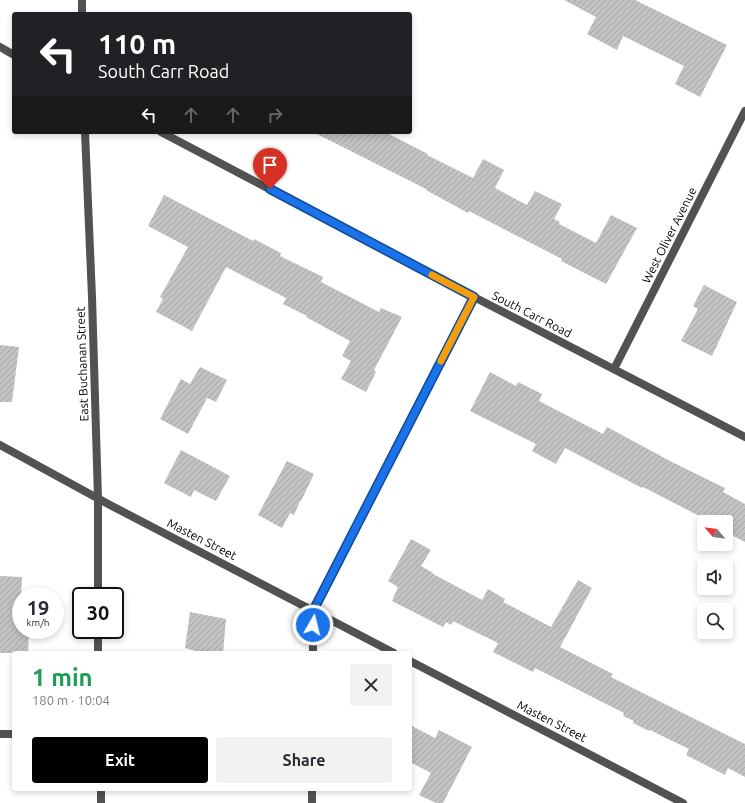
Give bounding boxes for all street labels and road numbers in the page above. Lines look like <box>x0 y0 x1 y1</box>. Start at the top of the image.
street label: West Oliver Avenue <box>639 185 699 285</box>
street label: South Carr Road <box>490 288 574 340</box>
street label: East Buchanan Street <box>73 306 90 422</box>
street label: Masten Street <box>165 516 239 562</box>
street label: Masten Street <box>515 698 589 744</box>

